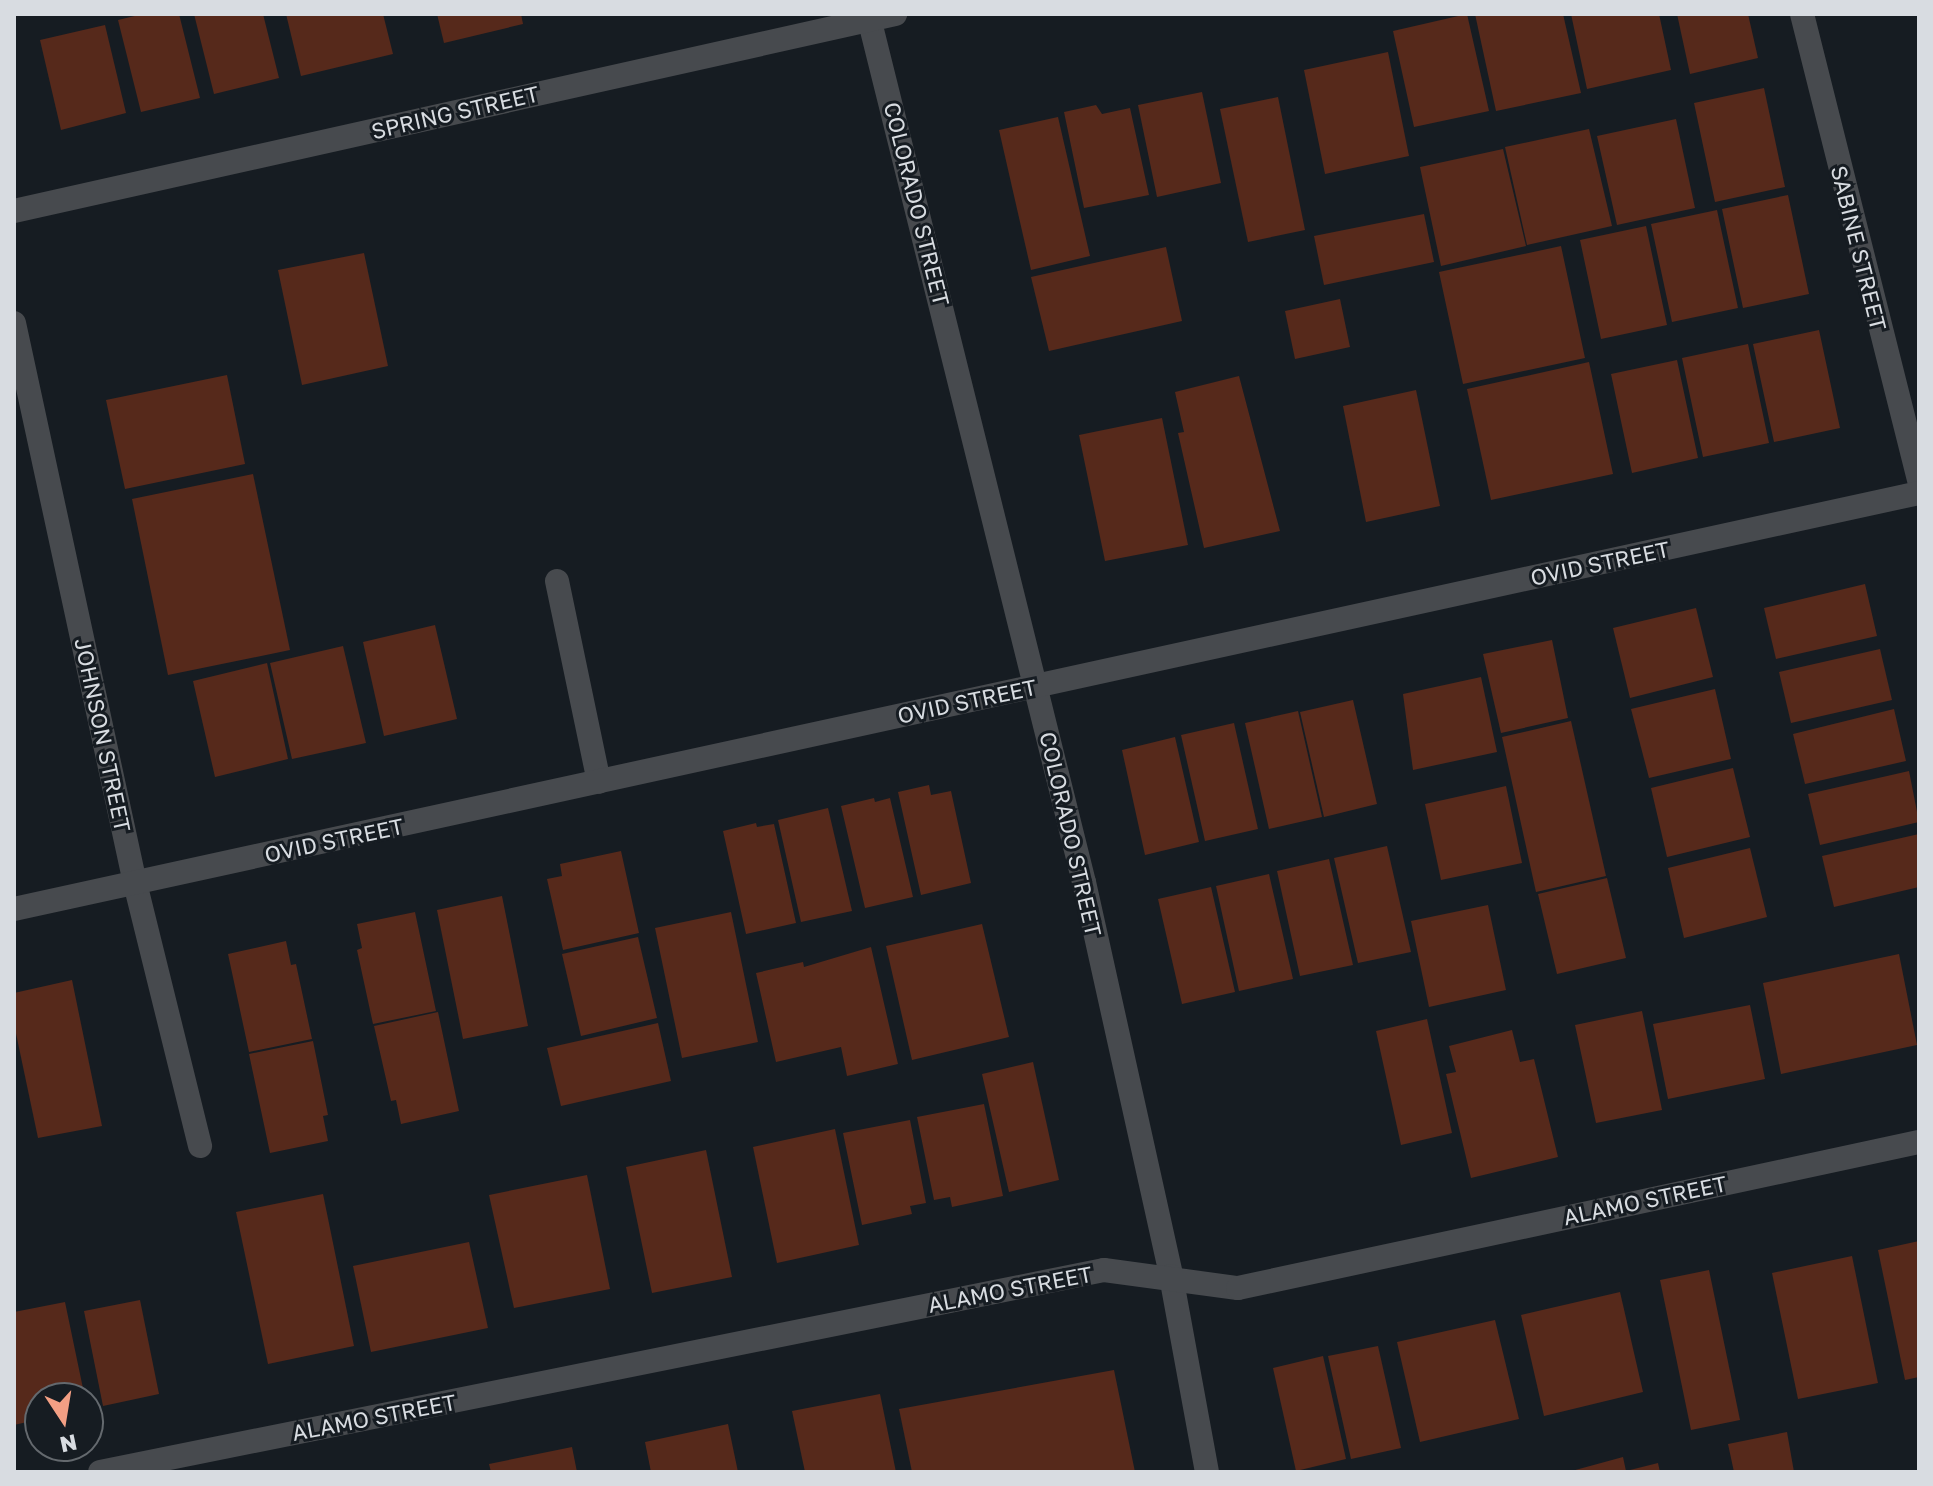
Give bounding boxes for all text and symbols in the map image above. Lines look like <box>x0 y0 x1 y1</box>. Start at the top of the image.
street label: SPRING STREET <box>369 80 541 144</box>
street label: COLORADO STREET <box>879 99 955 309</box>
street label: SABINE STREET <box>1826 163 1892 333</box>
street label: OVID STREET <box>1528 535 1672 591</box>
street label: JOHNSON STREET <box>70 636 136 834</box>
street label: OVID STREET <box>895 673 1039 729</box>
street label: COLORADO STREET <box>1035 729 1107 939</box>
street label: OVID STREET <box>262 812 406 868</box>
street label: ALAMO STREET <box>1561 1170 1729 1230</box>
street label: ALAMO STREET <box>926 1260 1094 1318</box>
north arrow <box>24 1382 104 1462</box>
street label: ALAMO STREET <box>290 1388 458 1446</box>
text: N <box>58 1429 80 1459</box>

